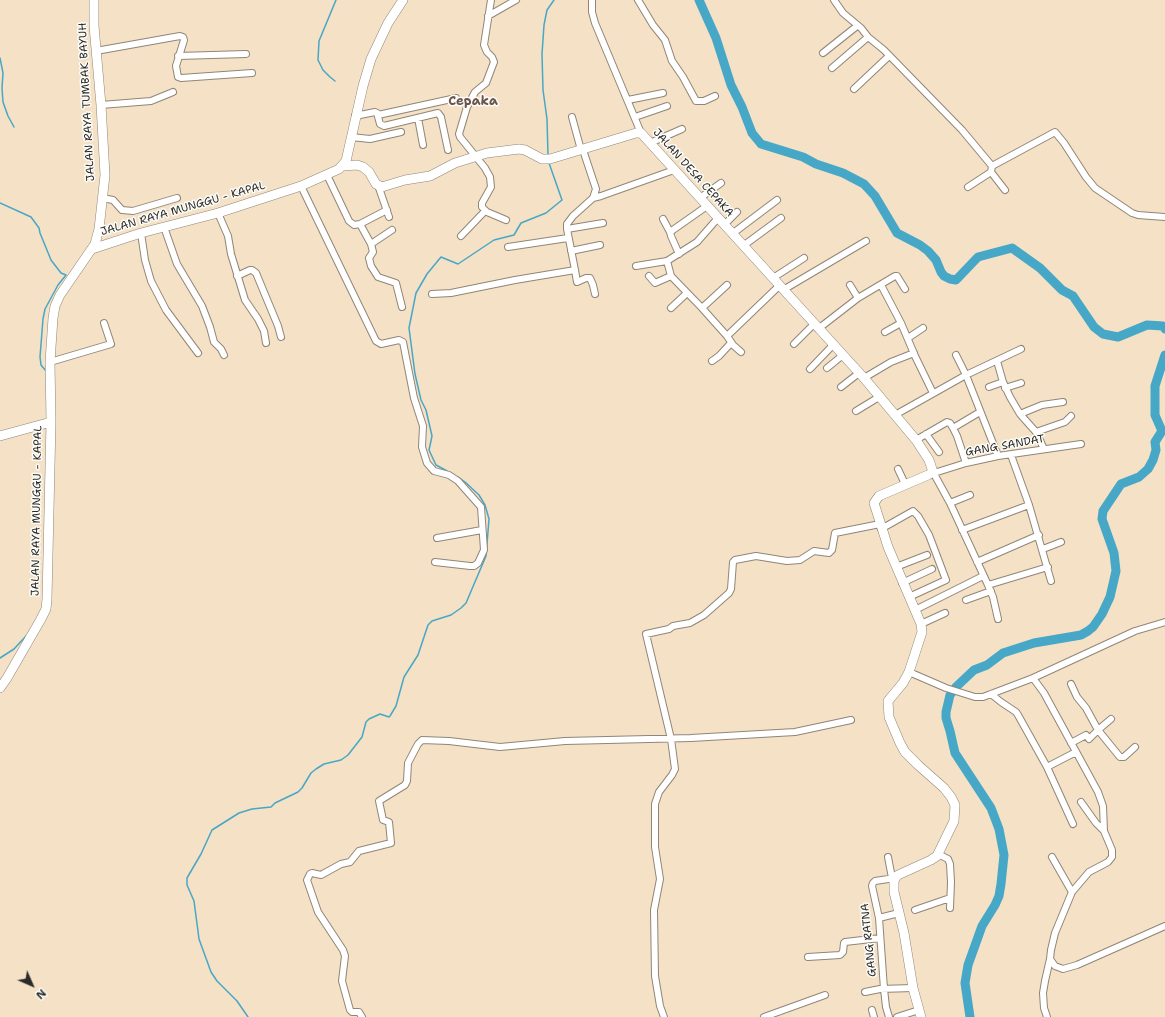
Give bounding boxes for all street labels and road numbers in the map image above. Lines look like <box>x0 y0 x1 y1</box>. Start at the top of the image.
street label: JALAN RAYA TUMBAK BAYUH <box>76 22 98 182</box>
street label: JALAN DESA CEPAKA <box>650 126 736 220</box>
street label: JALAN RAYA MUNGGU - KAPAL <box>99 179 267 239</box>
street label: JALAN RAYA MUNGGU - KAPAL <box>29 426 45 596</box>
street label: GANG SANDAT <box>964 433 1046 459</box>
street label: GANG RATNA <box>859 903 879 977</box>

